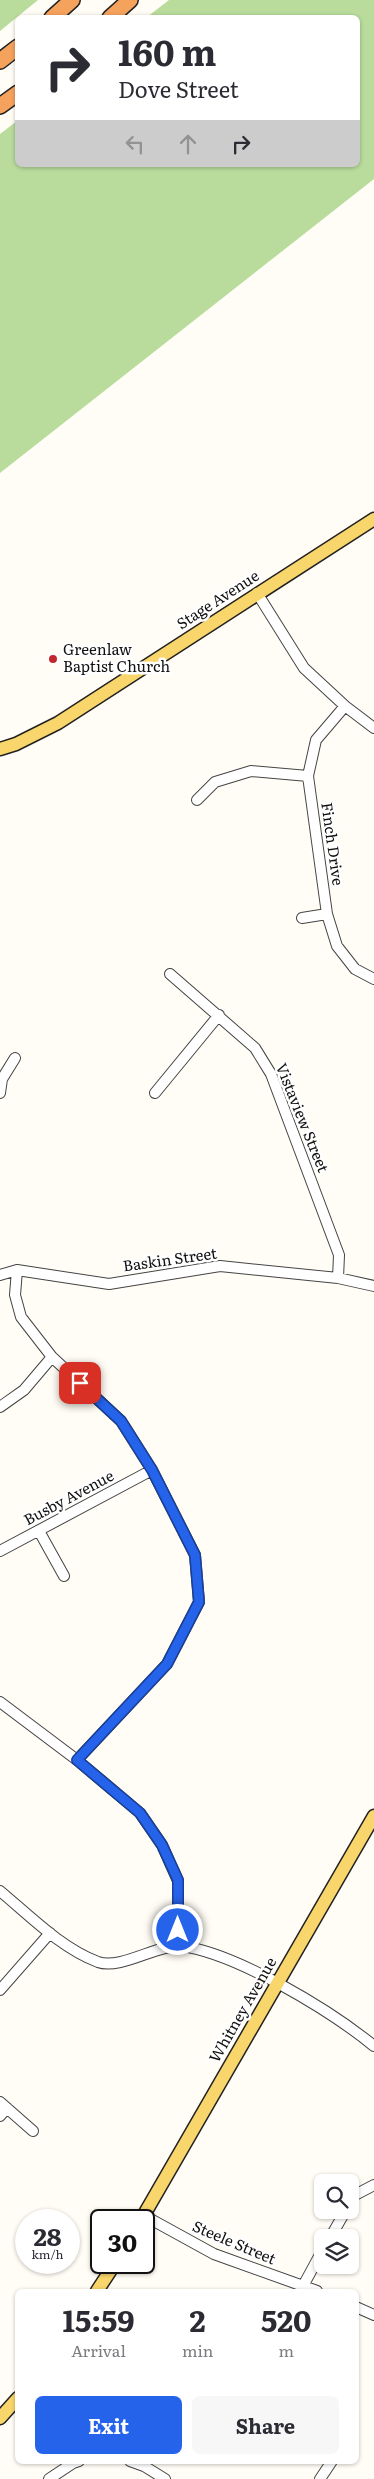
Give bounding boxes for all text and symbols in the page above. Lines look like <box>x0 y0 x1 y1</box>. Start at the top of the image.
text: 160 m <box>118 25 216 77</box>
icon: right <box>35 35 100 100</box>
text: Dove Street <box>118 72 239 105</box>
icon: left <box>121 130 149 158</box>
icon: ahead <box>174 130 202 158</box>
icon: right <box>227 130 255 158</box>
street label: Stage Avenue <box>171 563 263 634</box>
place label: Greenlaw Baptist Church <box>63 637 170 677</box>
marker: Greenlaw Baptist Church <box>47 653 59 665</box>
street label: Finch Drive <box>316 801 351 887</box>
street label: Vistaview Street <box>271 1059 336 1176</box>
street label: Baskin Street <box>121 1241 218 1276</box>
pin <box>59 1362 101 1404</box>
icon: arrive <box>66 1369 94 1397</box>
street label: Busby Avenue <box>19 1463 118 1530</box>
position arrow <box>151 1903 203 1955</box>
street label: Whitney Avenue <box>202 1952 281 2066</box>
map controls <box>314 2174 359 2274</box>
button: search <box>314 2174 359 2219</box>
speed limit sign: 30 <box>90 2209 155 2274</box>
street label: Steele Street <box>189 2214 280 2270</box>
text: 28 <box>33 2217 62 2254</box>
button: layers <box>314 2229 359 2274</box>
text: km/h <box>32 2245 63 2263</box>
text: 15:59 <box>63 2297 134 2341</box>
text: 2 <box>190 2297 206 2341</box>
text: 520 <box>261 2297 312 2341</box>
text: Arrival <box>71 2338 126 2362</box>
text: min <box>182 2338 213 2362</box>
text: m <box>278 2338 294 2362</box>
button: Exit <box>35 2396 182 2454</box>
button: Share <box>192 2396 339 2454</box>

